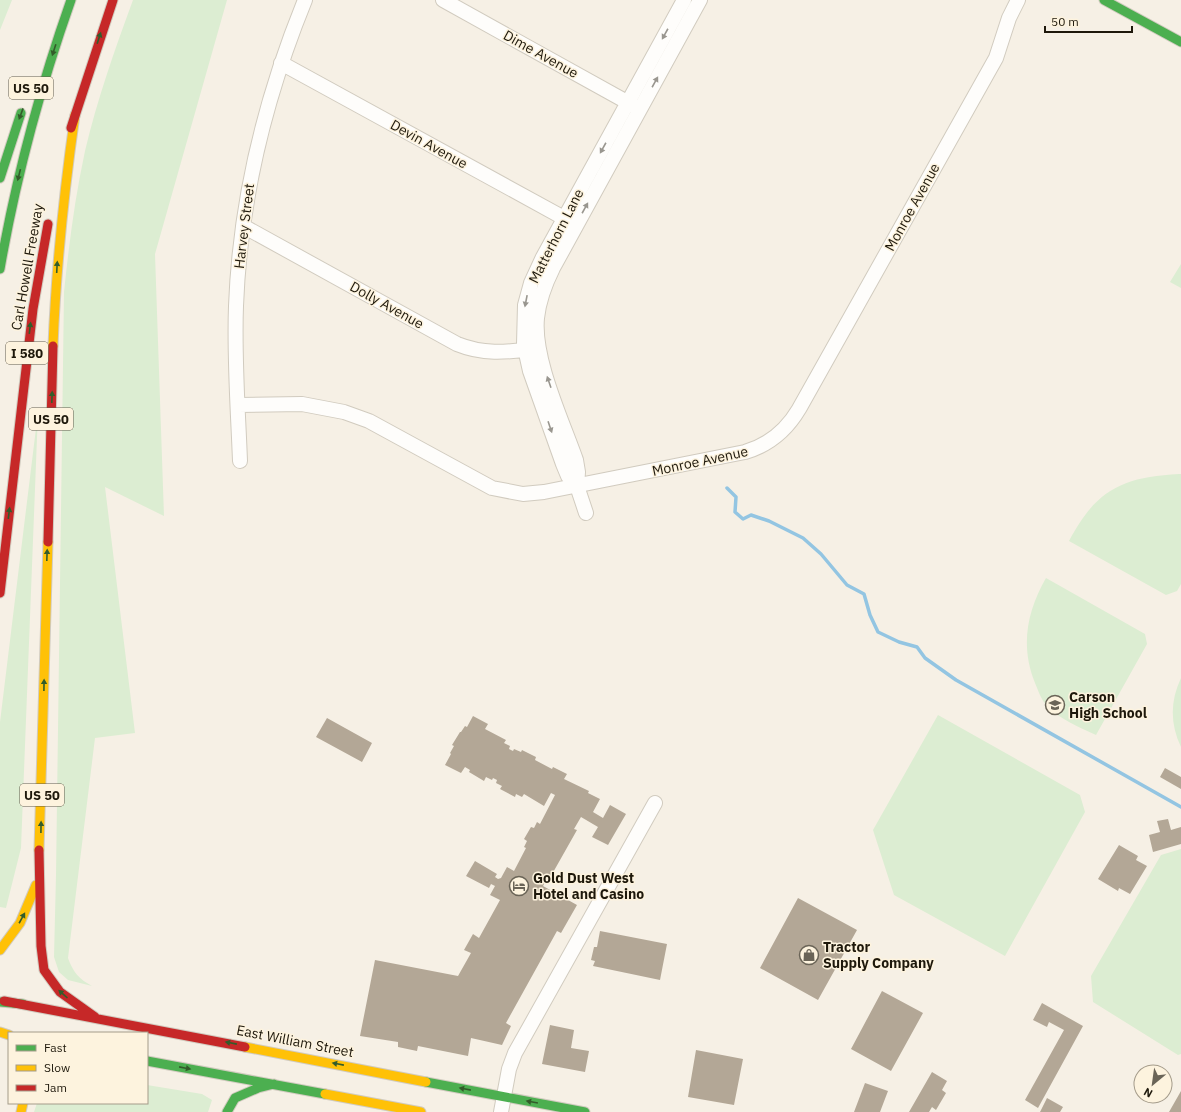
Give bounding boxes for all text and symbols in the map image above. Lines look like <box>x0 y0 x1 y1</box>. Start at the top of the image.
scale bar <box>1045 8 1132 34</box>
text: 50 m <box>1051 14 1079 29</box>
street label: Dime Avenue <box>500 26 582 82</box>
one-way arrow <box>662 28 669 40</box>
one-way arrow <box>97 32 103 44</box>
one-way arrow <box>51 45 57 57</box>
one-way arrow <box>651 76 658 88</box>
road number: US 50 <box>9 77 53 99</box>
one-way arrow <box>17 109 23 121</box>
street label: Devin Avenue <box>387 115 471 173</box>
one-way arrow <box>599 142 606 154</box>
street label: Monroe Avenue <box>880 160 944 254</box>
one-way arrow <box>16 169 22 182</box>
street label: Harvey Street <box>230 182 258 270</box>
street label: Matterhorn Lane <box>524 185 588 286</box>
street label: Carl Howell Freeway <box>7 202 47 332</box>
one-way arrow <box>582 202 589 214</box>
one-way arrow <box>53 261 60 273</box>
street label: Dolly Avenue <box>347 277 427 333</box>
one-way arrow <box>523 295 529 307</box>
one-way arrow <box>27 322 34 334</box>
road number: I 580 <box>6 342 48 364</box>
one-way arrow <box>545 375 551 387</box>
one-way arrow <box>48 391 55 403</box>
road number: US 50 <box>29 408 73 430</box>
one-way arrow <box>547 421 553 433</box>
street label: Monroe Avenue <box>650 442 750 480</box>
one-way arrow <box>6 507 12 519</box>
one-way arrow <box>44 548 50 561</box>
one-way arrow <box>41 678 47 691</box>
place label: Carson High School <box>1069 688 1147 722</box>
school or university icon: Carson High School <box>1044 694 1066 716</box>
road number: US 50 <box>20 784 64 806</box>
one-way arrow <box>38 820 44 833</box>
place label: Gold Dust West Hotel and Casino <box>533 869 644 903</box>
hotel icon: Gold Dust West Hotel and Casino <box>508 875 530 897</box>
one-way arrow <box>19 912 26 924</box>
place label: Tractor Supply Company <box>823 938 934 972</box>
shop icon: Tractor Supply Company <box>798 944 820 966</box>
one-way arrow <box>58 990 68 999</box>
street label: East William Street <box>235 1021 355 1061</box>
legend <box>8 1032 148 1104</box>
text: Fast <box>44 1040 67 1055</box>
one-way arrow <box>225 1040 237 1046</box>
text: Slow <box>44 1060 70 1075</box>
one-way arrow <box>331 1061 344 1067</box>
north arrow <box>1133 1064 1173 1104</box>
one-way arrow <box>179 1066 191 1072</box>
text: Jam <box>44 1080 67 1095</box>
text: N <box>1141 1085 1155 1101</box>
one-way arrow <box>459 1086 471 1092</box>
one-way arrow <box>526 1099 539 1105</box>

